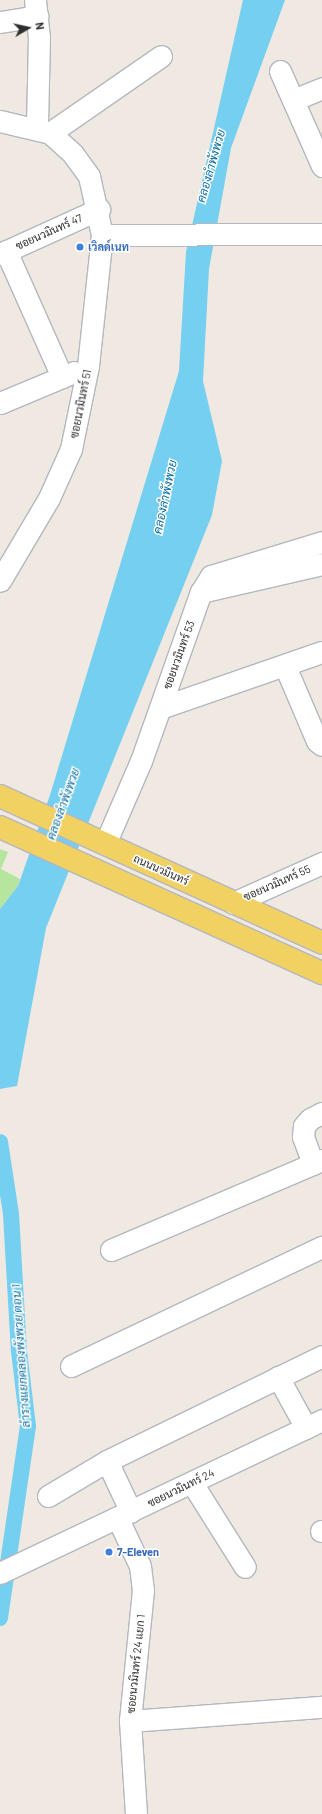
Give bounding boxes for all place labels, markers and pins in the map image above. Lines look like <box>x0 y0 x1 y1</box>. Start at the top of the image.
place label: เวิลด์เนท <box>88 240 129 254</box>
marker: เวิลด์เนท <box>75 242 85 252</box>
place label: 7-Eleven <box>117 1545 159 1559</box>
marker: 7-Eleven <box>104 1547 114 1557</box>

